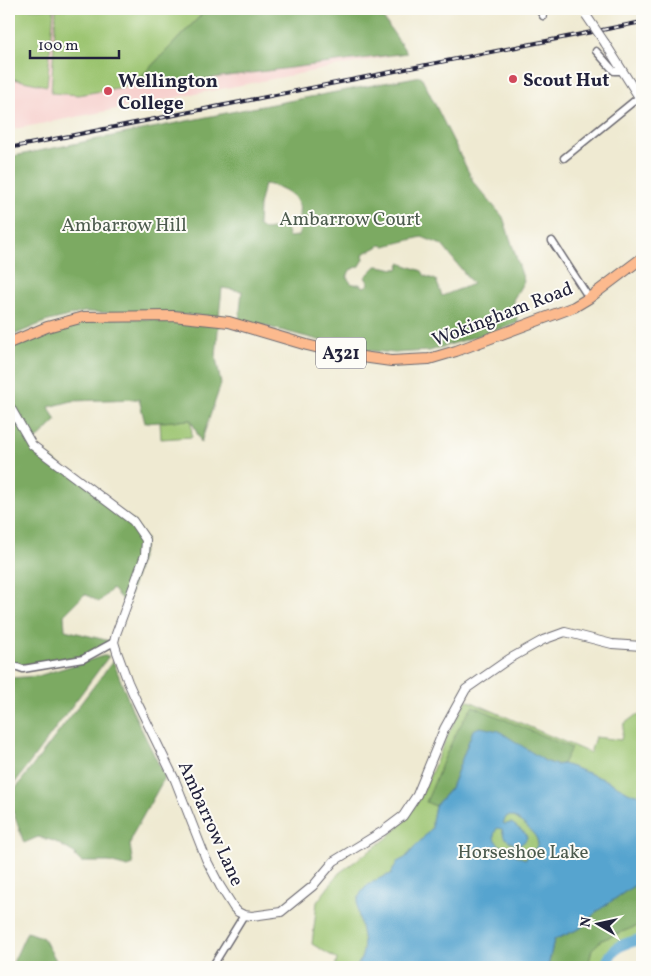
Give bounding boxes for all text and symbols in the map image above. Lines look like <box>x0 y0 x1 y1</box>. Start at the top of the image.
scale bar <box>30 28 119 60</box>
text: 100 m <box>38 36 78 57</box>
place label: Scout Hut <box>523 68 609 94</box>
place label: Wellington College <box>118 69 218 117</box>
marker: Scout Hut <box>507 73 519 85</box>
marker: Wellington College <box>102 85 114 97</box>
park label: Ambarrow Court <box>279 207 421 233</box>
park label: Ambarrow Hill <box>61 213 187 239</box>
street label: Wokingham Road <box>429 276 577 354</box>
road number: A321 <box>316 338 366 368</box>
street label: Ambarrow Lane <box>171 757 249 890</box>
park label: Horseshoe Lake <box>457 840 589 866</box>
north arrow <box>574 898 624 948</box>
text: N <box>576 916 597 929</box>

